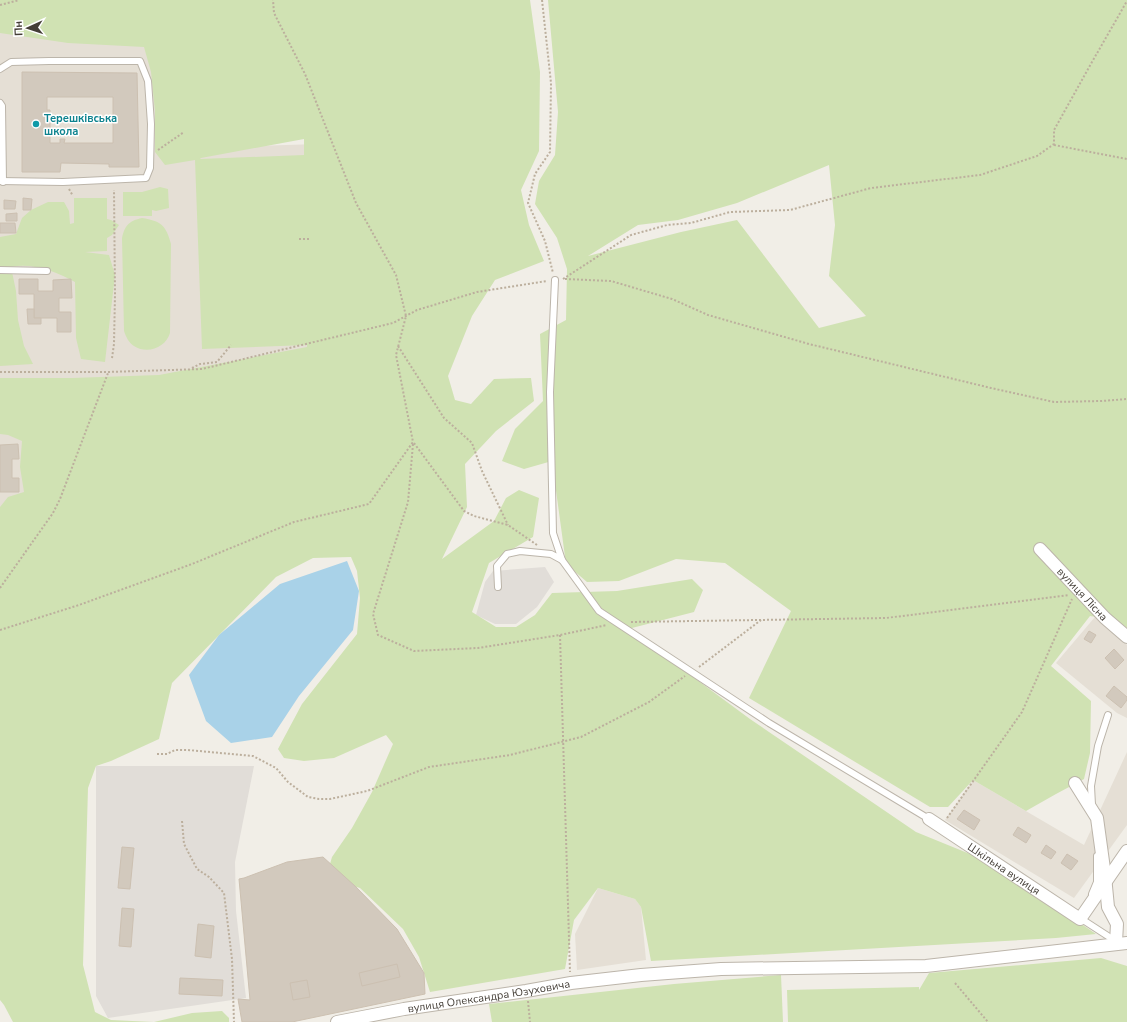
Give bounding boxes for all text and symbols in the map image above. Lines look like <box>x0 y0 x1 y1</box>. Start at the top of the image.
north arrow <box>8 8 48 48</box>
text: Пн <box>11 21 26 36</box>
place label: Терешківська школа <box>44 111 117 139</box>
marker: Терешківська школа <box>31 119 41 129</box>
street label: вулиця Лісна <box>1053 565 1111 624</box>
street label: Шкільна вулиця <box>964 840 1043 899</box>
street label: вулиця Олександра Юзуховича <box>407 976 571 1016</box>

